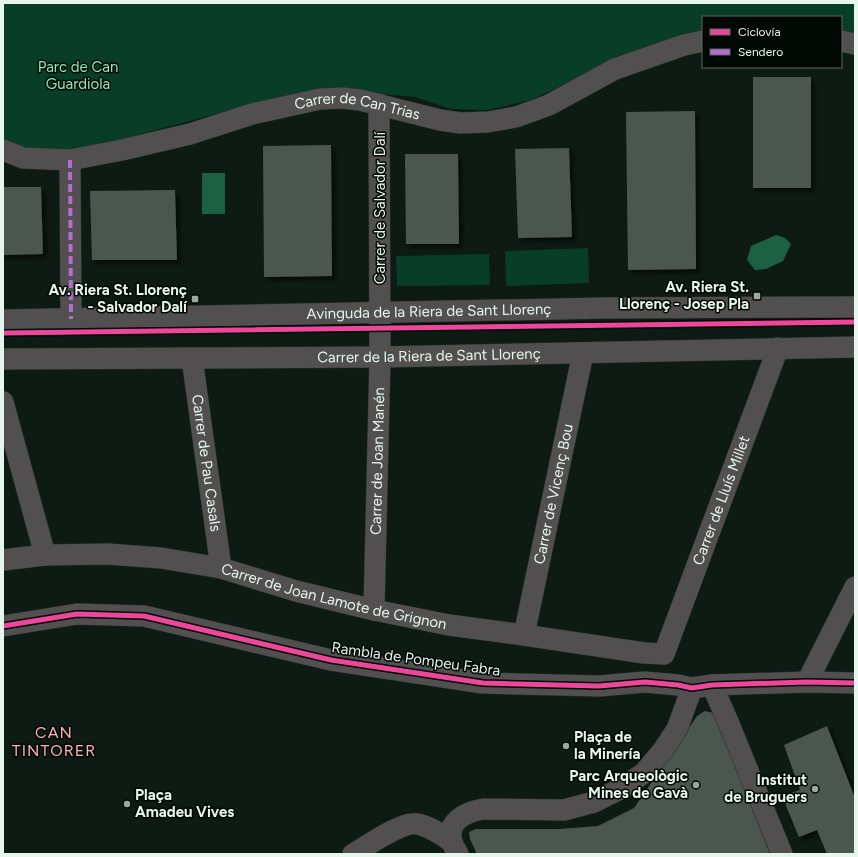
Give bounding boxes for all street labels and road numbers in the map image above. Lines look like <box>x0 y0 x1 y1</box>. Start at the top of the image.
street label: Carrer de Can Trias <box>293 89 422 124</box>
street label: Carrer de Salvador Dalí <box>371 130 389 284</box>
street label: Avinguda de la Riera de Sant Llorenç <box>306 300 552 323</box>
street label: Carrer de la Riera de Sant Llorenç <box>317 345 541 366</box>
street label: Carrer de Joan Manén <box>367 387 388 535</box>
street label: Carrer de Pau Casals <box>188 393 225 533</box>
street label: Carrer de Vicenç Bou <box>530 422 577 566</box>
street label: Carrer de Lluís Millet <box>689 433 754 568</box>
street label: Carrer de Joan Lamote de Grignon <box>219 560 448 633</box>
street label: Rambla de Pompeu Fabra <box>330 638 502 680</box>

